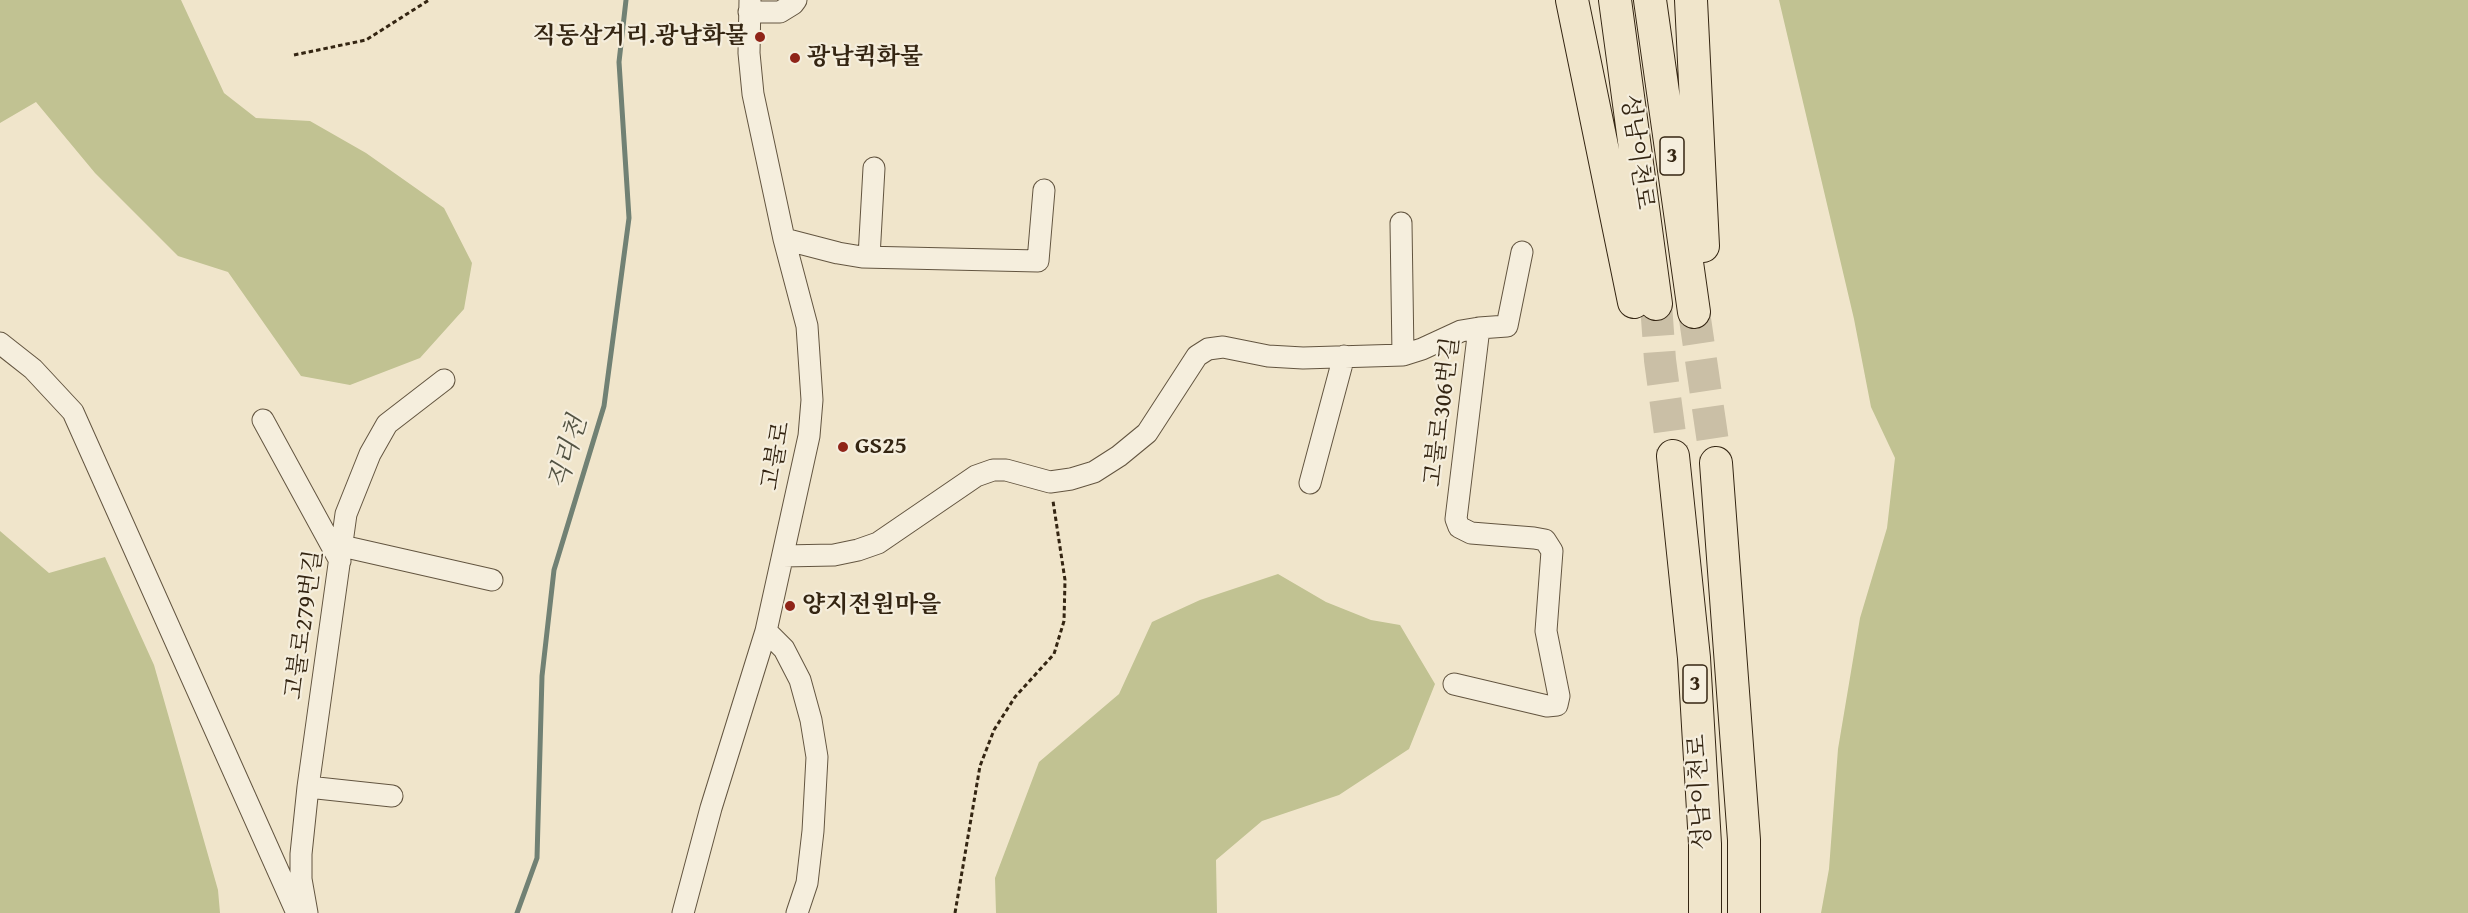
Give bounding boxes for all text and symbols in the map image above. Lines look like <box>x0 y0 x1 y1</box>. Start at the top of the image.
place label: 직동삼거리.광남화물 <box>533 23 748 51</box>
marker: 직동삼거리.광남화물 <box>753 30 767 44</box>
place label: 광남퀵화물 <box>807 44 923 72</box>
marker: 광남퀵화물 <box>788 51 802 65</box>
street label: 성남이천로 <box>1614 93 1658 211</box>
road number: 3 <box>1660 137 1684 175</box>
street label: 고불로306번길 <box>1420 336 1466 488</box>
water label: 직리천 <box>543 412 595 494</box>
street label: 고불로 <box>757 419 797 493</box>
place label: GS25 <box>855 433 907 461</box>
marker: GS25 <box>836 440 850 454</box>
street label: 고불로279번길 <box>280 548 330 702</box>
place label: 양지전원마을 <box>802 592 941 620</box>
marker: 양지전원마을 <box>783 599 797 613</box>
road number: 3 <box>1683 665 1707 703</box>
street label: 성남이천로 <box>1684 733 1718 851</box>

